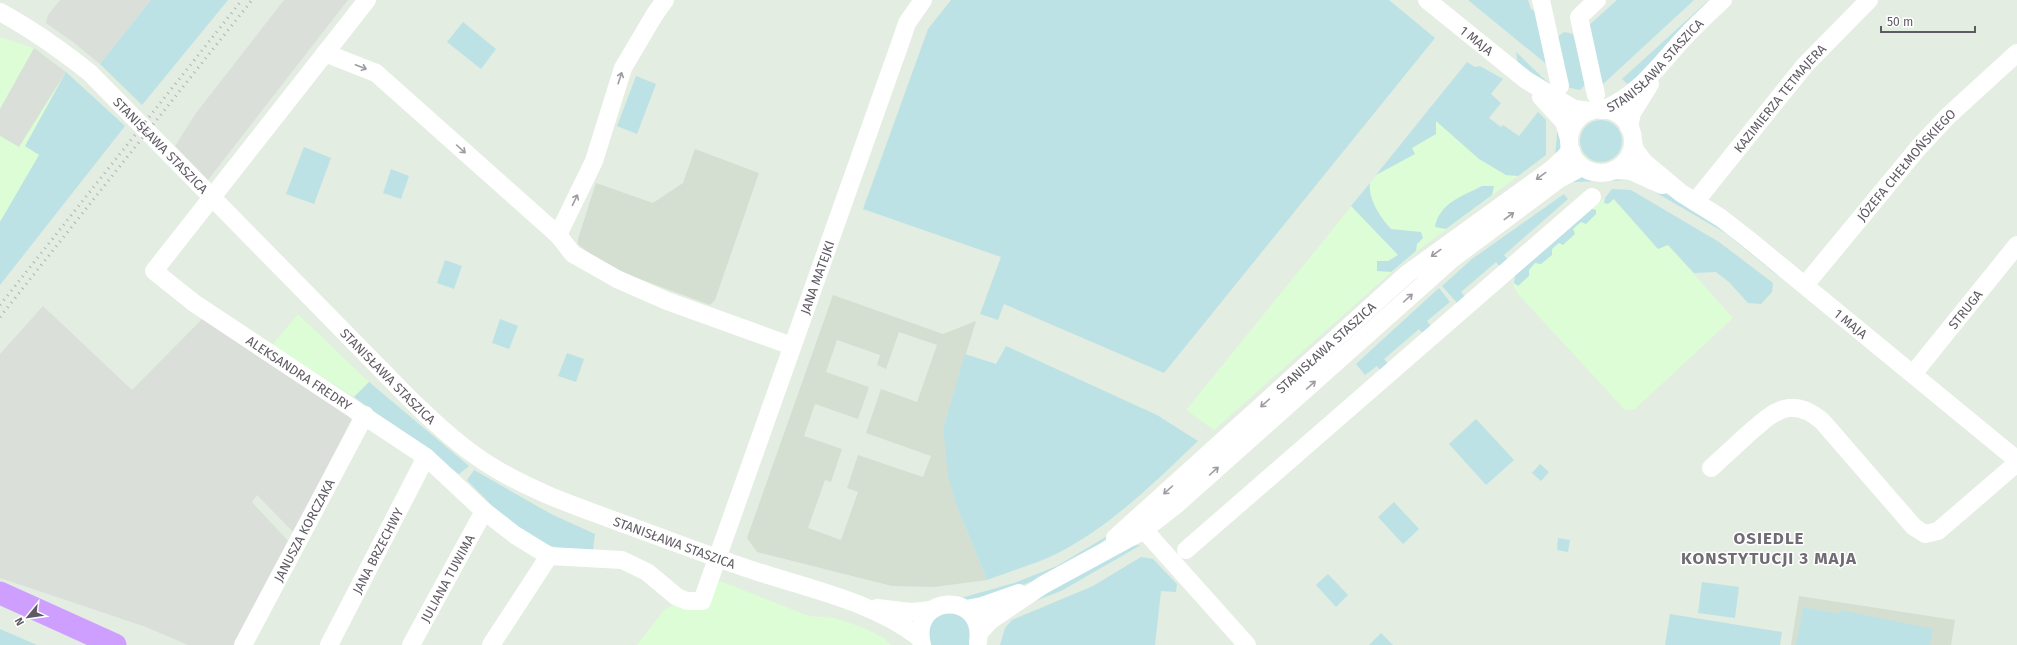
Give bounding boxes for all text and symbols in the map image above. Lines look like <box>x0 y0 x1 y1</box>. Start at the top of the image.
scale bar <box>1881 8 1975 34</box>
text: 50 m <box>1887 15 1913 29</box>
street label: STANISŁAWA STASZICA <box>1604 16 1707 115</box>
street label: 1 MAJA <box>1457 23 1496 59</box>
street label: KAZIMIERZA TETMAJERA <box>1731 41 1830 156</box>
one-way arrow <box>355 64 367 72</box>
one-way arrow <box>617 72 624 85</box>
street label: STANISŁAWA STASZICA <box>110 94 211 197</box>
street label: JÓZEFA CHEŁMOŃSKIEGO <box>1854 106 1959 224</box>
one-way arrow <box>456 144 467 153</box>
one-way arrow <box>1536 172 1547 181</box>
one-way arrow <box>572 194 579 206</box>
one-way arrow <box>1503 212 1514 220</box>
street label: JANA MATEJKI <box>797 239 837 316</box>
one-way arrow <box>1430 248 1441 257</box>
street label: STRUGA <box>1945 287 1986 332</box>
one-way arrow <box>1403 293 1413 303</box>
street label: STANISŁAWA STASZICA <box>1273 299 1379 397</box>
street label: 1 MAJA <box>1831 306 1870 342</box>
street label: STANISŁAWA STASZICA <box>337 326 439 428</box>
street label: ALEKSANDRA FREDRY <box>243 333 355 414</box>
one-way arrow <box>1306 380 1316 389</box>
one-way arrow <box>1260 399 1270 408</box>
one-way arrow <box>1209 467 1220 476</box>
street label: JANUSZA KORCZAKA <box>271 476 338 584</box>
one-way arrow <box>1163 486 1173 495</box>
street label: JANA BRZECHWY <box>350 505 407 596</box>
street label: STANISŁAWA STASZICA <box>611 514 738 572</box>
district label: OSIEDLE KONSTYTUCJI 3 MAJA <box>1681 528 1857 569</box>
street label: JULIANA TUWIMA <box>418 532 478 625</box>
north arrow <box>8 597 48 637</box>
text: N <box>12 615 27 628</box>

